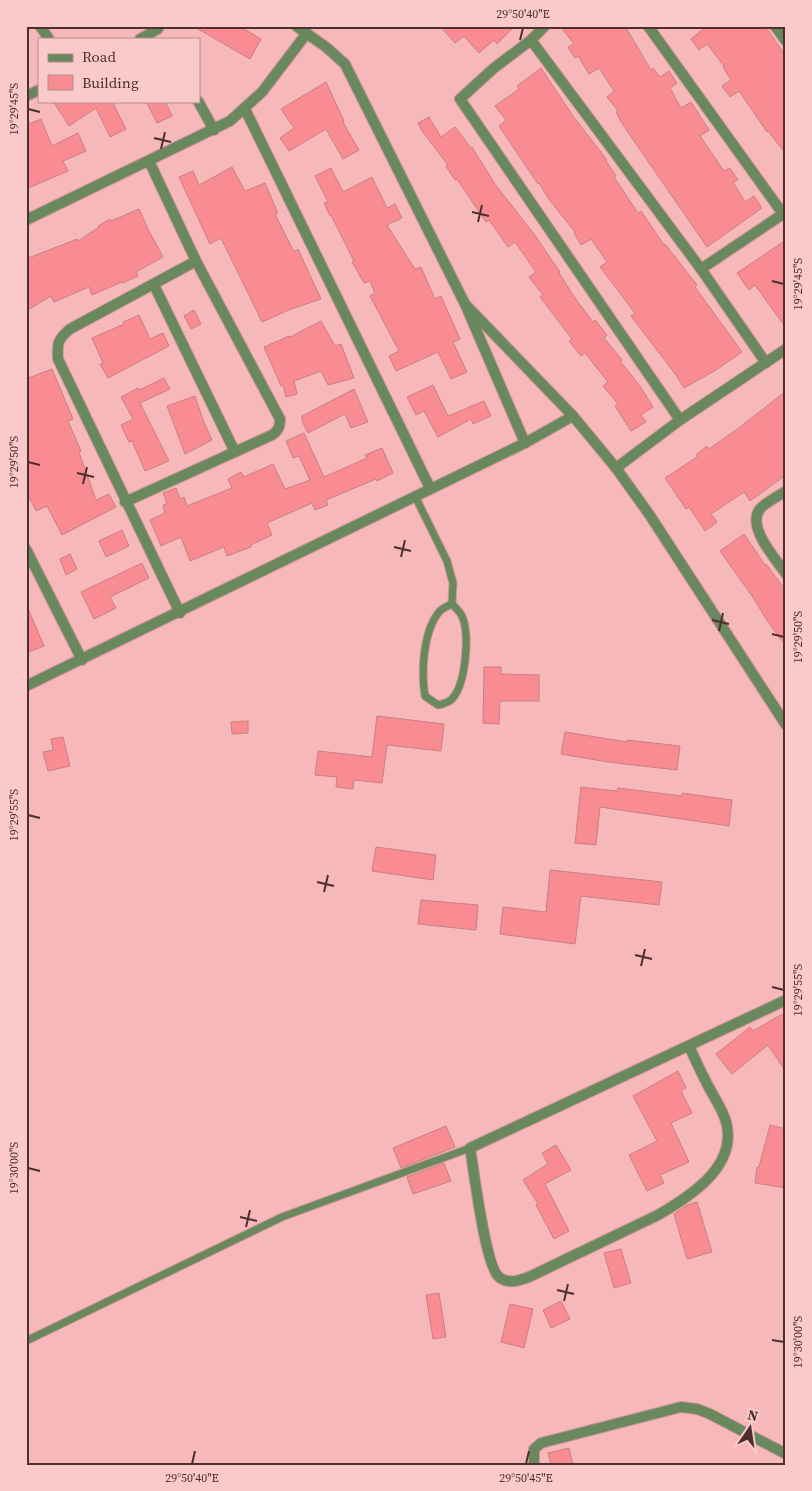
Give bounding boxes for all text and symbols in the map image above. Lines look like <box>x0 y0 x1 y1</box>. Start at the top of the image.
text: 29°50'40"E <box>496 6 550 22</box>
legend <box>38 38 200 102</box>
text: Road <box>82 46 116 67</box>
text: Building <box>82 72 139 93</box>
text: 19°29'45"S <box>6 83 22 135</box>
text: 19°29'45"S <box>790 258 806 310</box>
text: 19°29'50"S <box>6 436 22 488</box>
text: 19°29'50"S <box>790 611 806 663</box>
text: 19°29'55"S <box>6 789 22 841</box>
text: 19°29'55"S <box>790 964 806 1016</box>
text: 19°30'00"S <box>6 1142 22 1194</box>
text: 19°30'00"S <box>790 1316 806 1368</box>
north arrow <box>724 1404 774 1454</box>
text: N <box>746 1404 760 1426</box>
text: 29°50'40"E <box>165 1470 219 1486</box>
text: 29°50'45"E <box>499 1470 553 1486</box>

